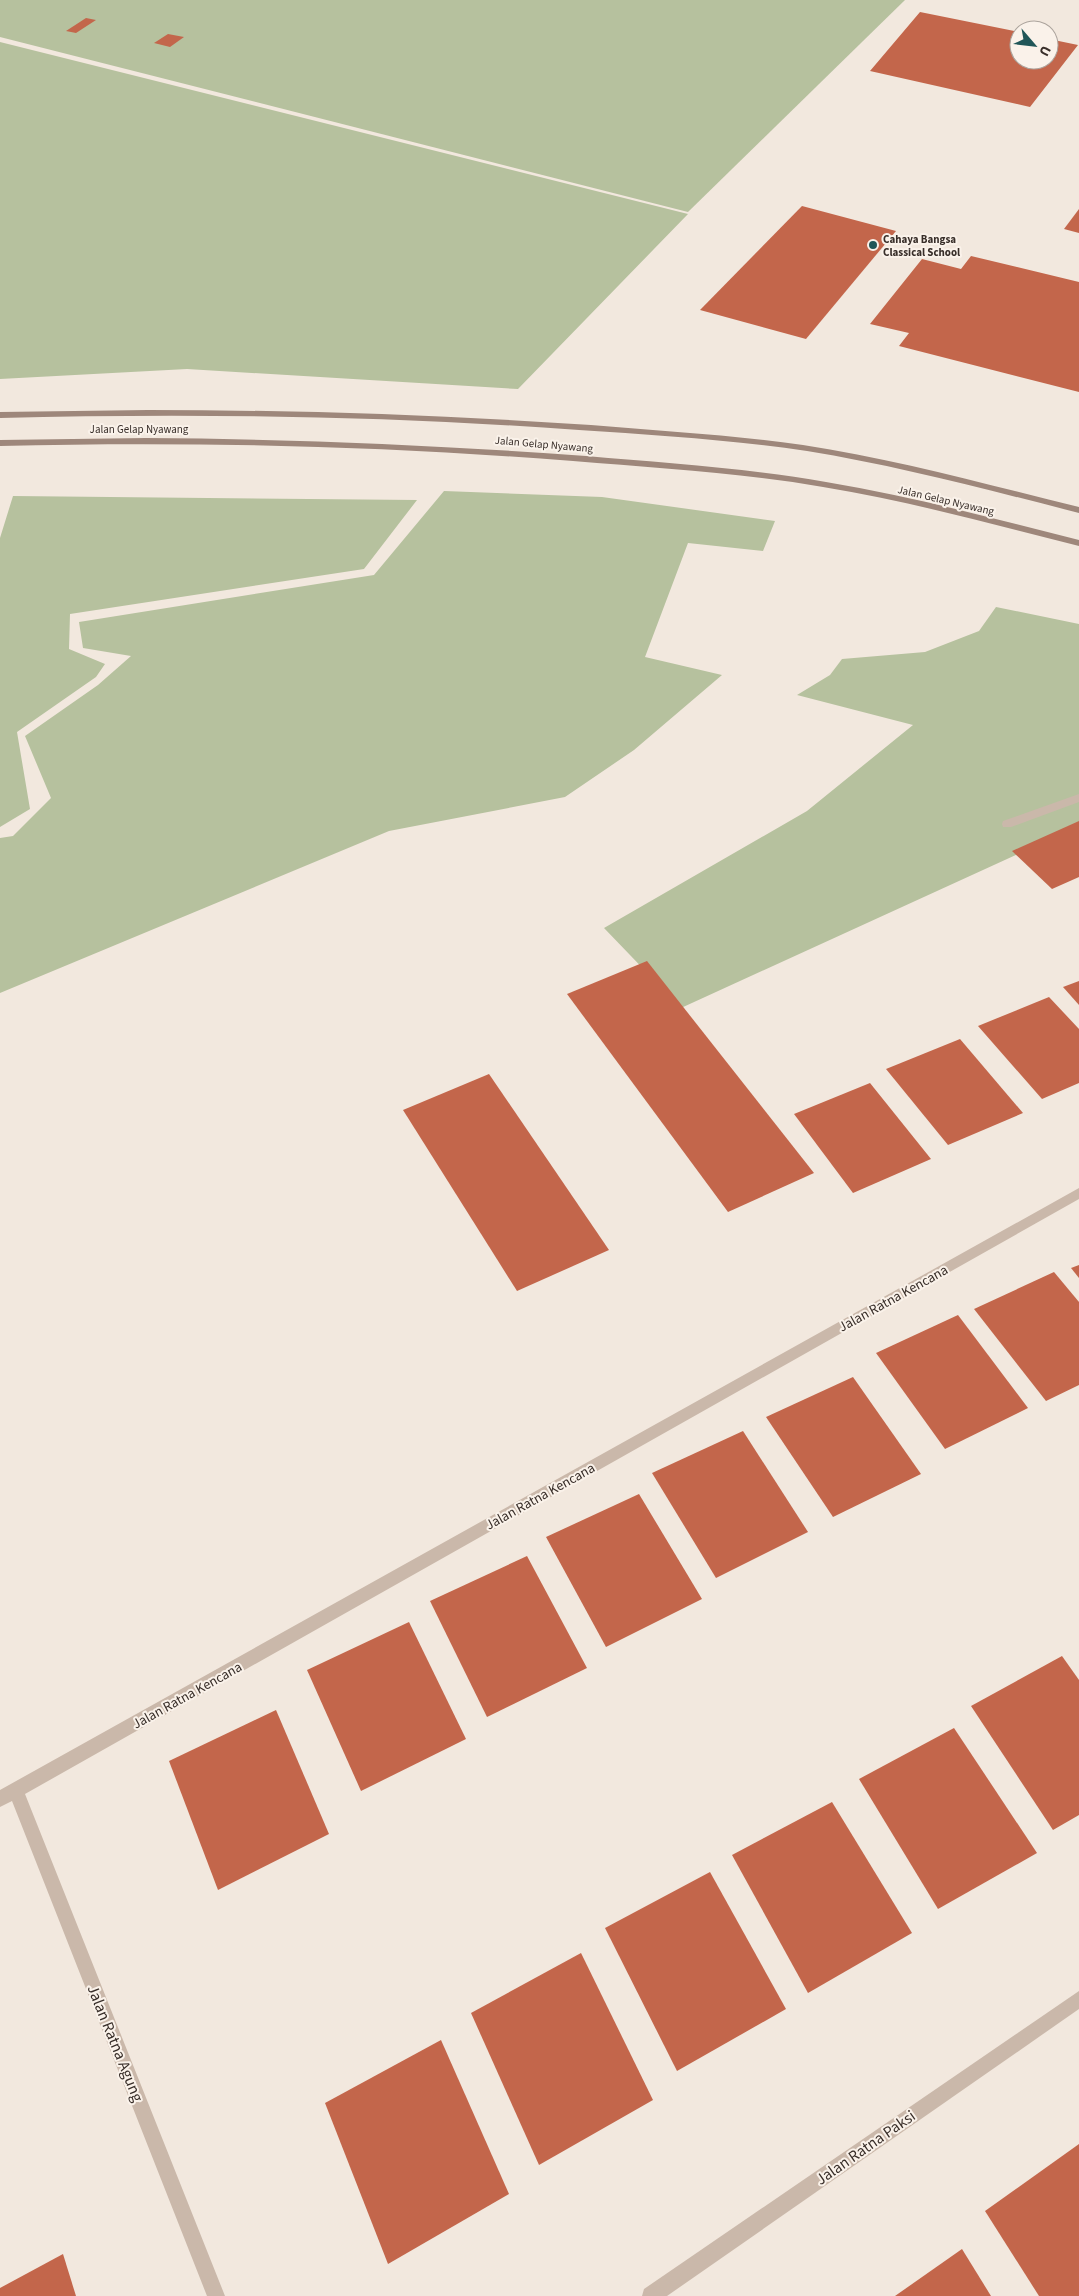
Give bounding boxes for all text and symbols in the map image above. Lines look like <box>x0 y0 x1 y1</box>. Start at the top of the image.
north arrow <box>1009 20 1059 70</box>
text: U <box>1034 42 1056 59</box>
place label: Cahaya Bangsa Classical School <box>883 232 961 260</box>
marker: Cahaya Bangsa Classical School <box>867 239 879 251</box>
street label: Jalan Gelap Nyawang <box>90 422 189 437</box>
street label: Jalan Gelap Nyawang <box>494 433 594 456</box>
street label: Jalan Gelap Nyawang <box>896 482 996 519</box>
street label: Jalan Ratna Kencana <box>835 1260 952 1337</box>
street label: Jalan Ratna Kencana <box>482 1458 599 1535</box>
street label: Jalan Ratna Kencana <box>129 1657 246 1734</box>
street label: Jalan Ratna Agung <box>82 1982 149 2105</box>
street label: Jalan Ratna Paksi <box>811 2105 920 2190</box>

